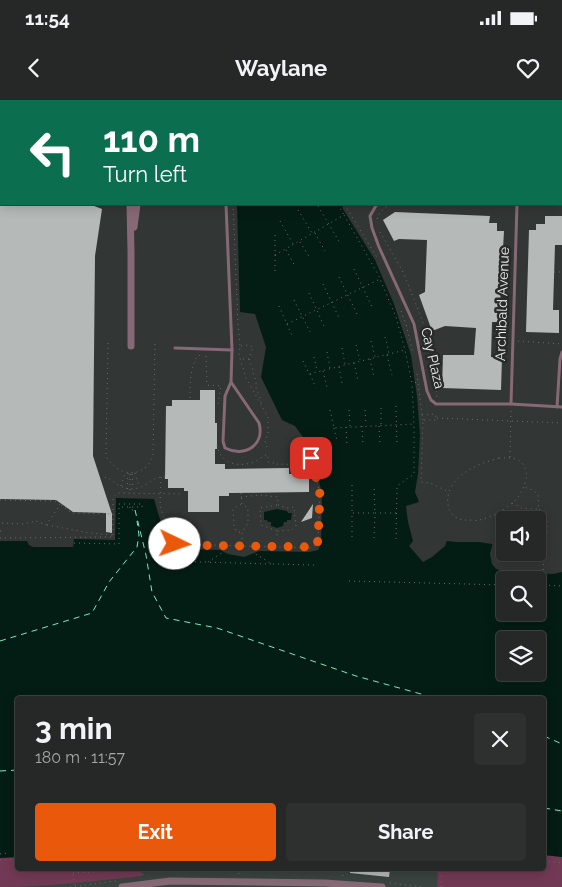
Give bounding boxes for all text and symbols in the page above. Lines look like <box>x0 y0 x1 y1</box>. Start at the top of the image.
text: 11:54 <box>25 7 70 29</box>
icon: back <box>20 54 48 82</box>
icon: heart <box>514 54 542 82</box>
text: Waylane <box>235 55 327 81</box>
text: 110 m <box>103 119 200 160</box>
icon: left <box>20 120 85 185</box>
text: Turn left <box>103 161 187 187</box>
street label: Archibald Avenue <box>492 247 512 361</box>
street label: Cay Plaza <box>418 326 448 390</box>
pin <box>290 437 332 479</box>
icon: arrive <box>297 444 325 472</box>
map controls <box>496 511 546 681</box>
button: sound <box>496 511 546 561</box>
position arrow <box>148 517 200 569</box>
button: search <box>496 571 546 621</box>
button: layers <box>496 631 546 681</box>
text: 3 min <box>35 711 113 746</box>
button: close <box>474 713 526 765</box>
text: 180 m · 11:57 <box>35 748 125 767</box>
button: Exit <box>35 803 276 861</box>
button: Share <box>286 803 526 861</box>

